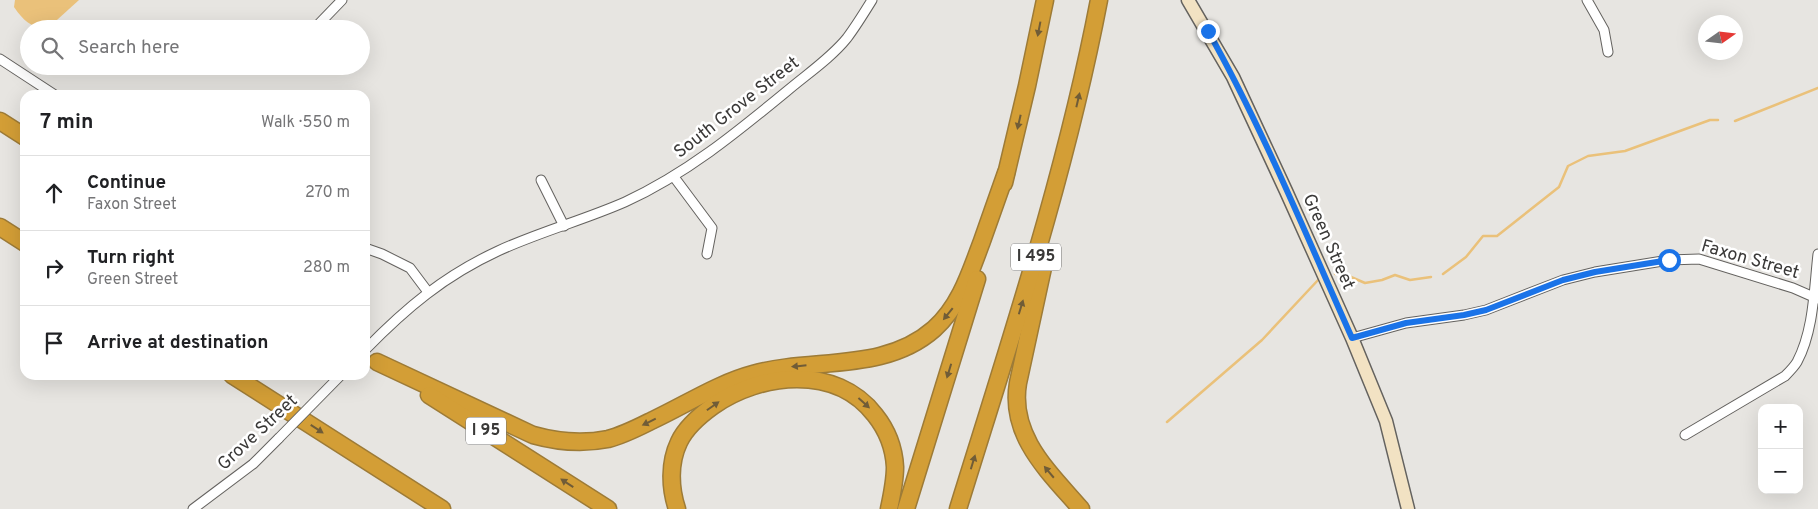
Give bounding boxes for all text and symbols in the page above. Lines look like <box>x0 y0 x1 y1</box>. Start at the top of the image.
north arrow <box>1698 15 1743 60</box>
search box <box>20 20 370 75</box>
route end <box>1197 20 1220 43</box>
one-way arrow <box>1035 21 1043 37</box>
icon: search <box>38 34 66 62</box>
text: Search here <box>78 36 180 60</box>
street label: South Grove Street <box>670 52 804 164</box>
one-way arrow <box>1074 92 1082 107</box>
text: 7 min <box>40 109 93 136</box>
text: Walk · 550 m <box>261 113 350 133</box>
one-way arrow <box>1015 115 1023 130</box>
text: Continue <box>87 171 166 195</box>
icon: ahead <box>40 179 68 207</box>
text: 270 m <box>305 183 350 203</box>
street label: Green Street <box>1297 190 1359 294</box>
text: Faxon Street <box>87 195 177 215</box>
street label: Faxon Street <box>1698 235 1802 285</box>
road number: I 495 <box>1011 243 1061 270</box>
text: Turn right <box>87 246 175 270</box>
route start <box>1658 249 1681 272</box>
icon: right <box>40 254 68 282</box>
text: 280 m <box>303 258 350 278</box>
text: Green Street <box>87 270 178 290</box>
one-way arrow <box>1017 300 1025 315</box>
one-way arrow <box>942 308 953 321</box>
icon: arrive <box>40 329 68 357</box>
text: Arrive at destination <box>87 331 268 355</box>
one-way arrow <box>791 362 807 370</box>
one-way arrow <box>945 364 953 379</box>
street label: Grove Street <box>213 390 303 476</box>
one-way arrow <box>857 397 869 409</box>
one-way arrow <box>706 401 720 411</box>
map controls <box>1758 404 1803 494</box>
button: + <box>1758 404 1803 449</box>
road number: I 95 <box>466 418 506 444</box>
one-way arrow <box>641 418 656 426</box>
one-way arrow <box>311 425 324 434</box>
button: − <box>1758 449 1803 494</box>
one-way arrow <box>969 455 977 470</box>
one-way arrow <box>1044 465 1055 478</box>
one-way arrow <box>560 478 574 487</box>

